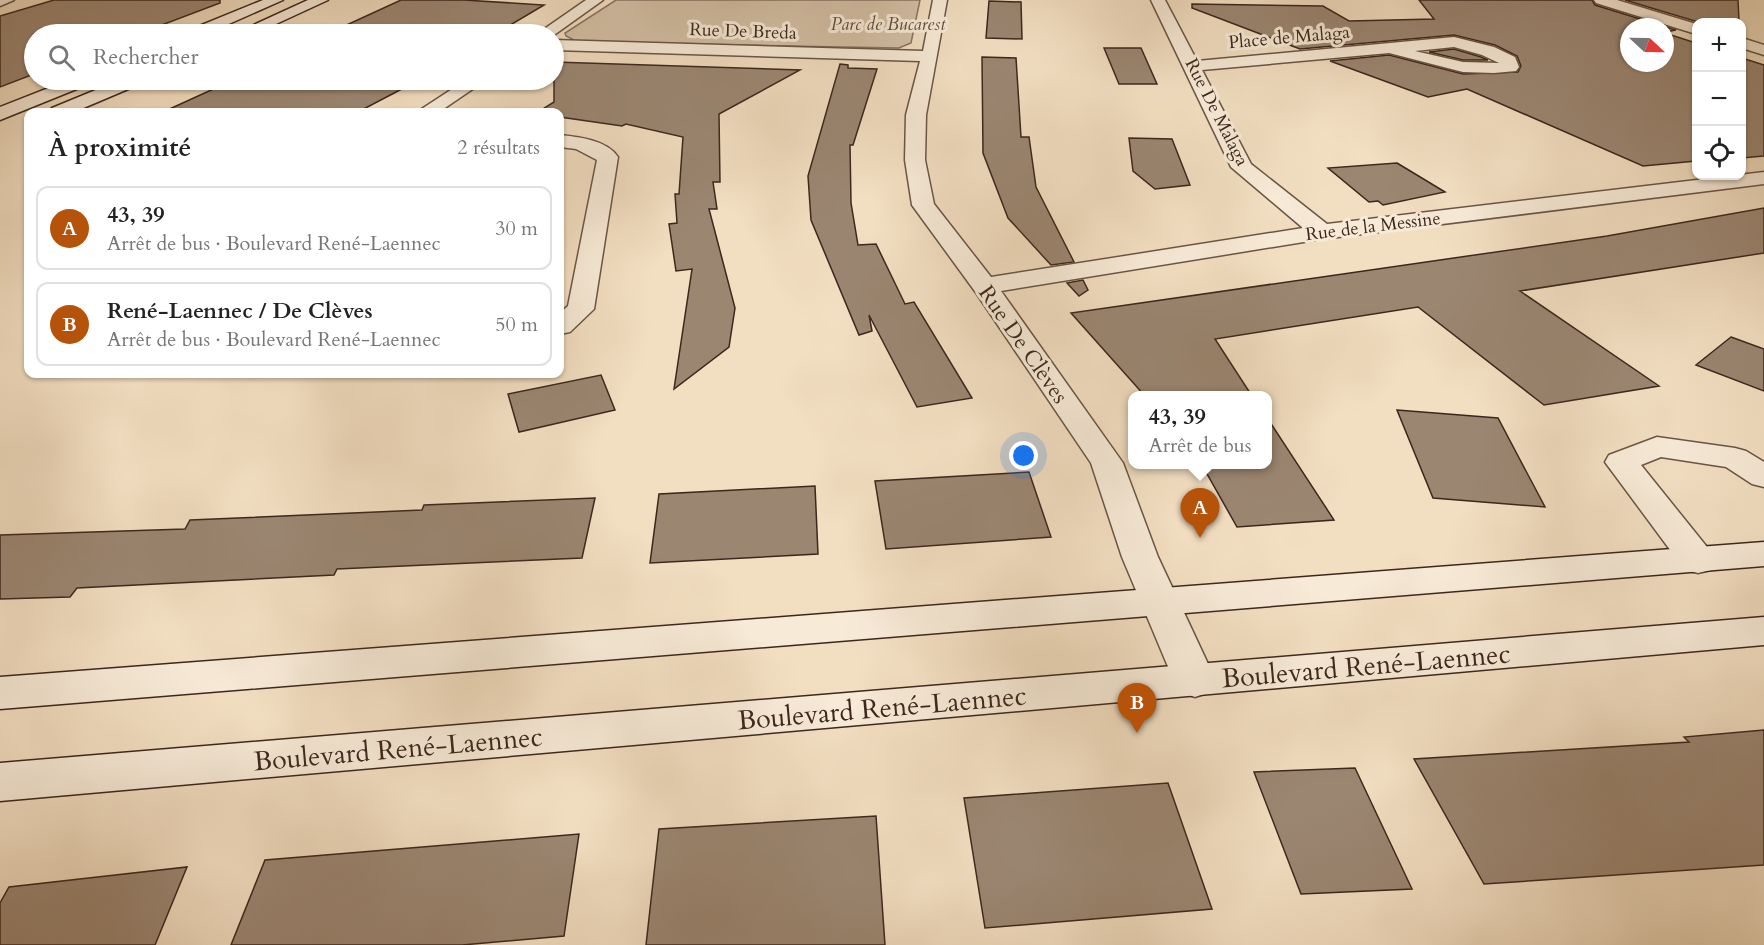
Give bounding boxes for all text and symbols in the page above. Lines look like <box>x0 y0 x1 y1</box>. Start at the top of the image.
park label: Parc de Bucarest <box>831 12 946 37</box>
street label: Rue De Breda <box>689 17 797 46</box>
north arrow <box>1620 18 1674 72</box>
map controls <box>1692 18 1746 180</box>
button: + <box>1692 18 1746 72</box>
street label: Place de Malaga <box>1227 20 1351 55</box>
search box <box>24 24 564 90</box>
icon: search <box>45 41 78 74</box>
text: Rechercher <box>93 42 198 72</box>
street label: Rue De Malaga <box>1179 54 1255 171</box>
button: − <box>1692 72 1746 126</box>
button: locate <box>1692 126 1746 180</box>
text: À proximité <box>48 130 191 165</box>
text: 2 résultats <box>457 134 540 161</box>
text: 43, 39 <box>107 200 164 230</box>
street label: Rue de la Messine <box>1304 206 1442 247</box>
text: A <box>62 215 77 242</box>
text: 30 m <box>495 215 538 242</box>
text: Arrêt de bus · Boulevard René-Laennec <box>107 230 441 257</box>
street label: Rue De Clèves <box>971 279 1075 410</box>
text: René-Laennec / De Clèves <box>107 296 373 326</box>
text: B <box>62 311 77 338</box>
text: 50 m <box>495 311 538 338</box>
text: Arrêt de bus · Boulevard René-Laennec <box>107 326 441 353</box>
popup <box>1128 391 1272 469</box>
text: 43, 39 <box>1148 402 1206 432</box>
text: Arrêt de bus <box>1148 432 1252 459</box>
your location <box>1009 441 1038 470</box>
pin: A <box>1180 488 1220 538</box>
street label: Boulevard René-Laennec <box>1220 635 1512 698</box>
street label: Boulevard René-Laennec <box>736 677 1028 740</box>
pin: B <box>1118 684 1156 733</box>
street label: Boulevard René-Laennec <box>252 718 544 781</box>

